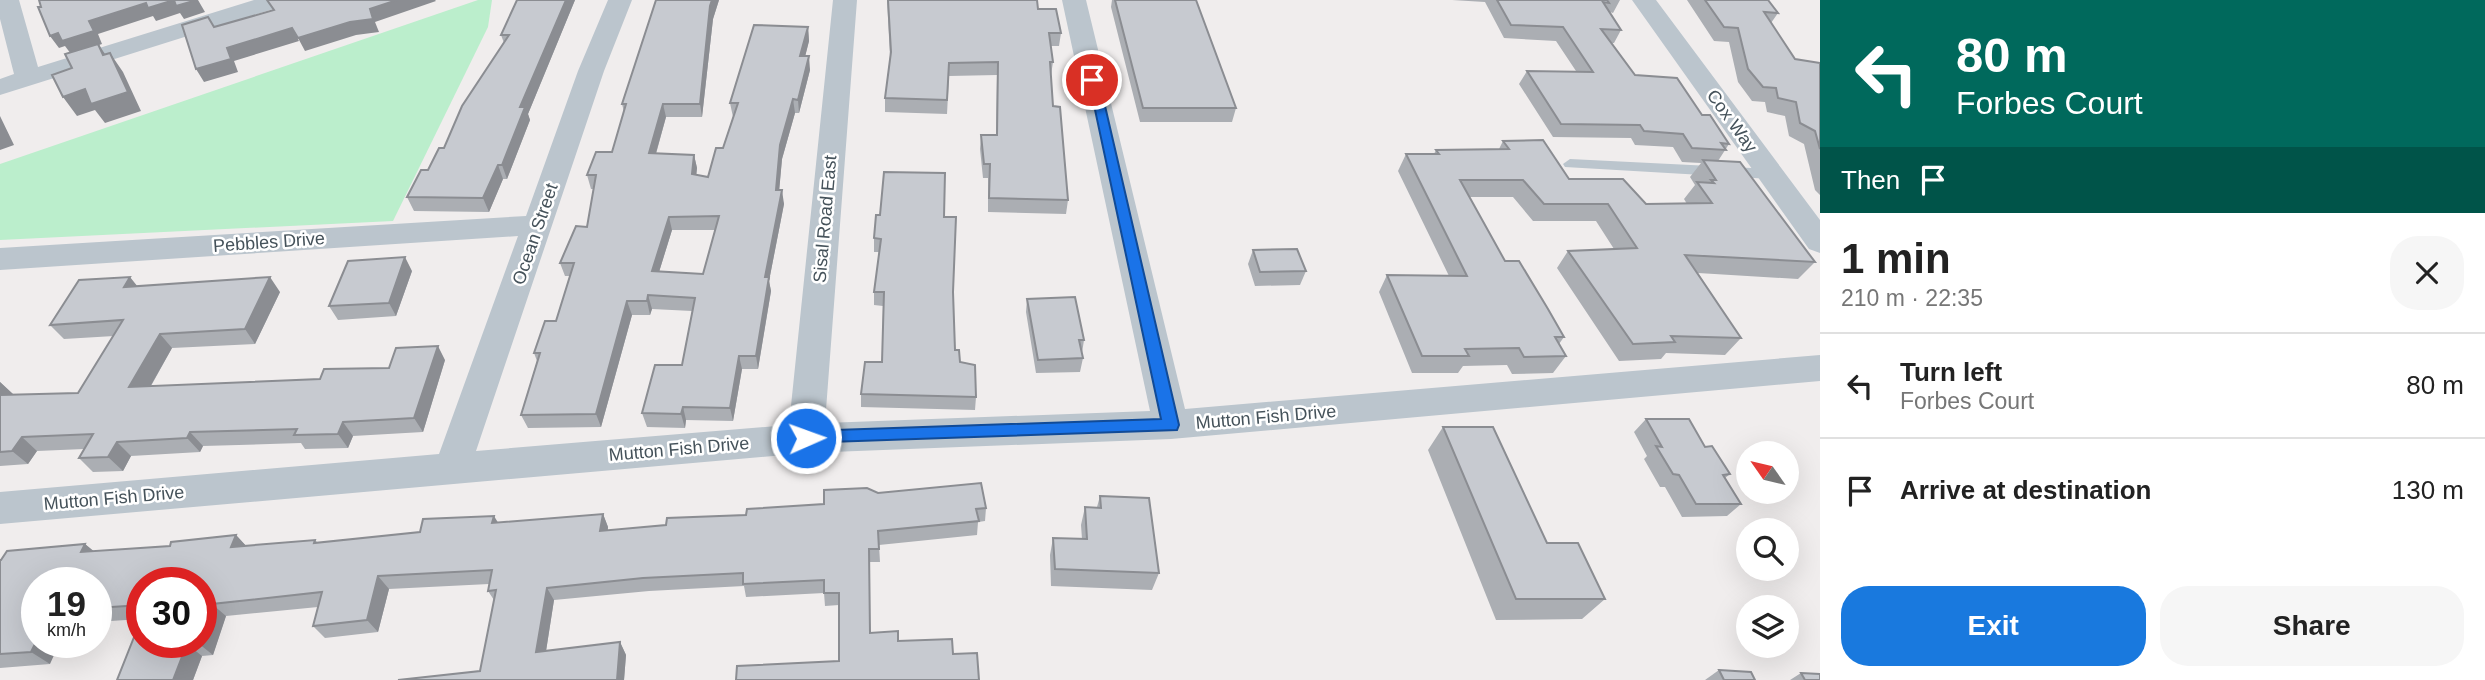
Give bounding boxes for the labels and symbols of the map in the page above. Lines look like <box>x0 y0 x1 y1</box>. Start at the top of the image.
pin <box>1062 50 1122 110</box>
street label: Cox Way <box>1703 86 1761 156</box>
street label: Sisal Road East <box>809 154 841 284</box>
street label: Ocean Street <box>508 181 562 287</box>
street label: Pebbles Drive <box>212 228 326 256</box>
position arrow <box>769 401 843 475</box>
street label: Mutton Fish Drive <box>1195 401 1337 433</box>
street label: Mutton Fish Drive <box>608 433 750 465</box>
north arrow <box>1736 441 1799 504</box>
street label: Mutton Fish Drive <box>43 482 185 514</box>
speed limit sign: 30 <box>126 567 217 658</box>

